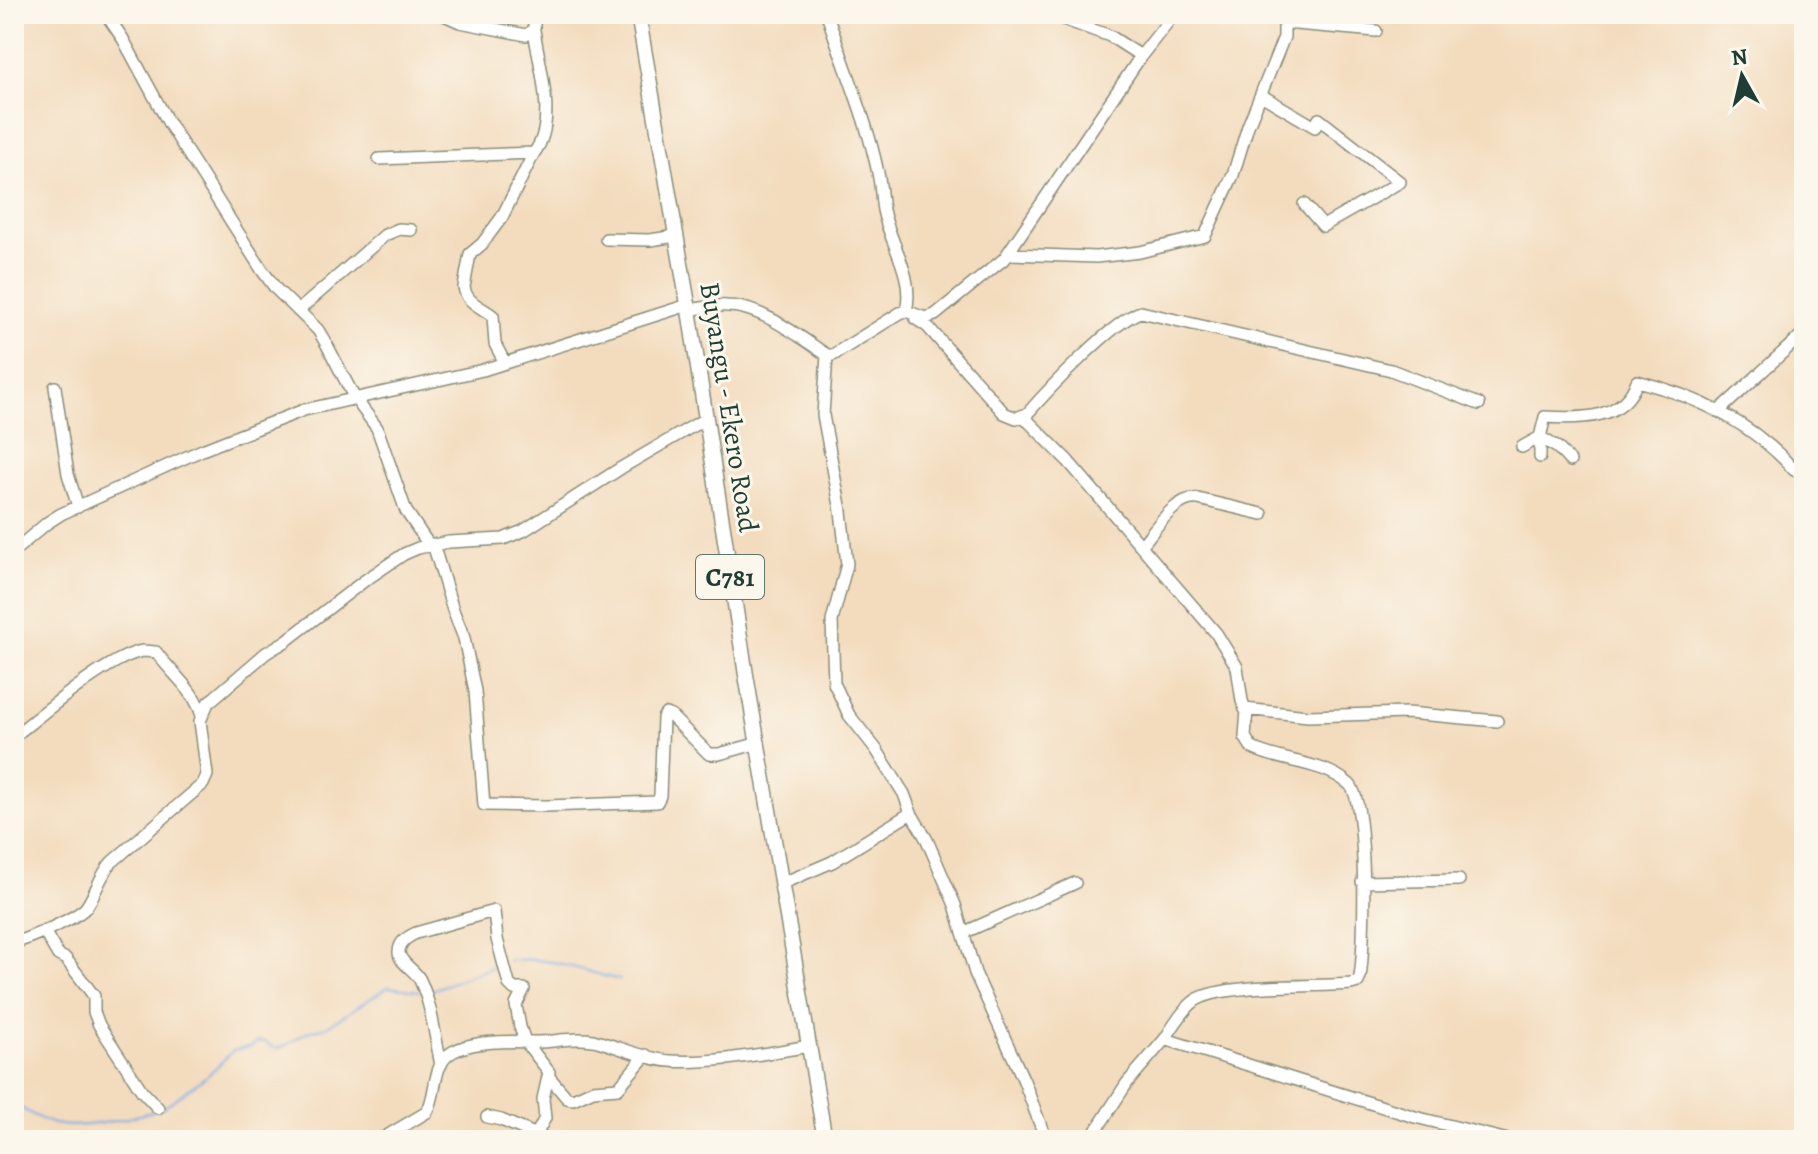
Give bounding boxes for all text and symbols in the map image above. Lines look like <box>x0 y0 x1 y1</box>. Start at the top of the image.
north arrow <box>1702 36 1782 116</box>
text: N <box>1729 41 1749 73</box>
street label: Buyangu - Ekero Road <box>690 279 768 536</box>
road number: C781 <box>696 555 764 599</box>

